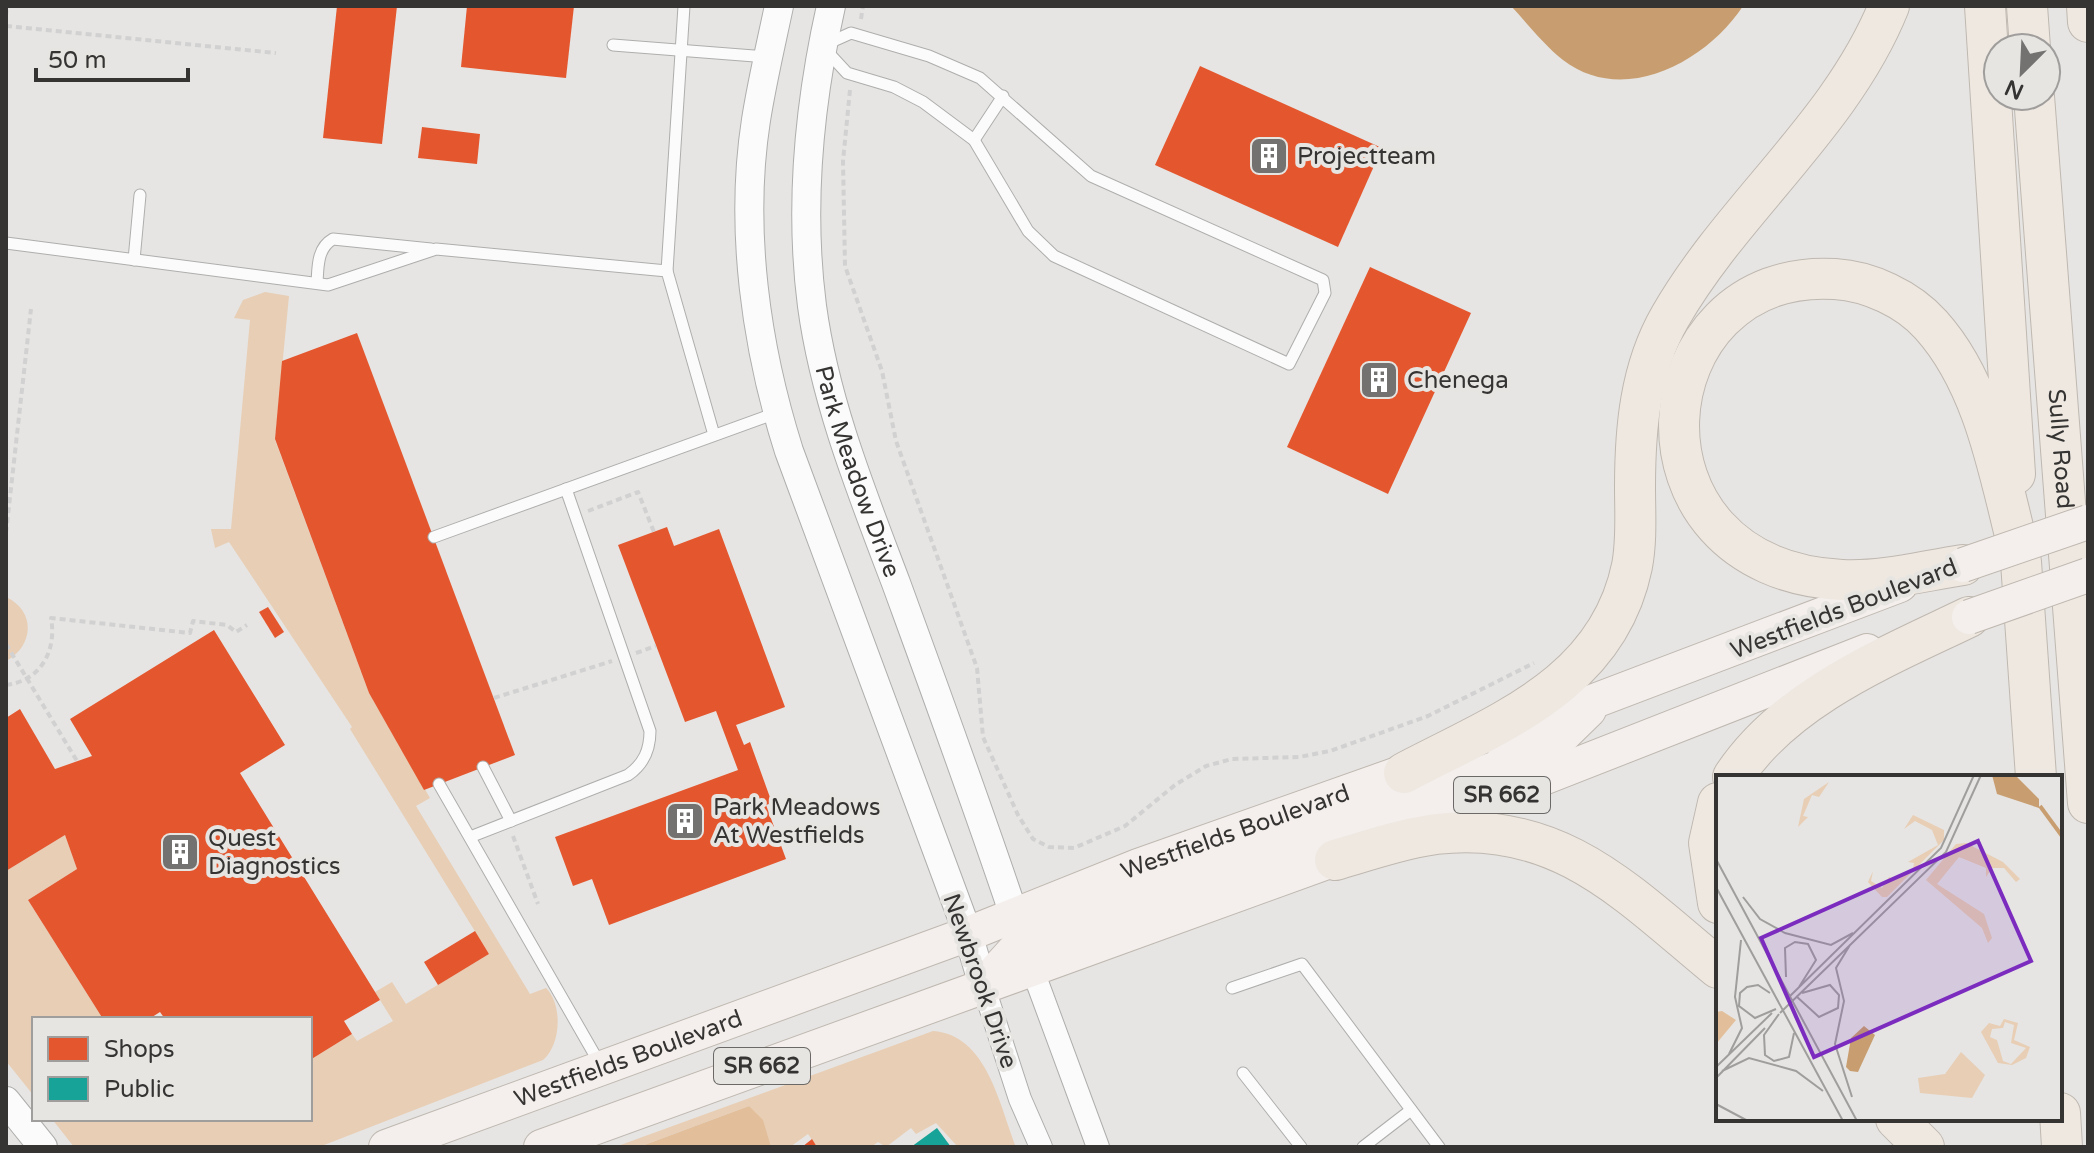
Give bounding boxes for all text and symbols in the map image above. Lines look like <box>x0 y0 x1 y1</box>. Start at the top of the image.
scale bar <box>36 32 188 82</box>
north arrow <box>1982 32 2062 112</box>
text: 50 m <box>48 46 106 75</box>
text: N <box>2001 74 2028 105</box>
building icon: Projectteam <box>1248 135 1290 177</box>
place label: Projectteam <box>1297 142 1436 171</box>
building icon: Chenega <box>1358 359 1400 401</box>
street label: Park Meadow Drive <box>809 363 907 581</box>
place label: Chenega <box>1407 366 1509 395</box>
street label: Sully Road <box>2042 388 2080 510</box>
street label: Westfields Boulevard <box>1727 552 1961 666</box>
inset map <box>1716 775 2062 1121</box>
road number: SR 662 <box>1454 777 1550 813</box>
street label: Westfields Boulevard <box>1117 778 1353 886</box>
place label: Park Meadows At Westfields <box>713 793 881 850</box>
building icon: Park Meadows At Westfields <box>664 800 706 842</box>
place label: Quest Diagnostics <box>208 824 340 881</box>
building icon: Quest Diagnostics <box>159 831 201 873</box>
street label: Newbrook Drive <box>937 890 1023 1072</box>
street label: Westfields Boulevard <box>510 1003 746 1113</box>
legend <box>32 1017 312 1121</box>
text: Shops <box>104 1035 174 1064</box>
road number: SR 662 <box>714 1048 810 1084</box>
text: Public <box>104 1075 174 1104</box>

